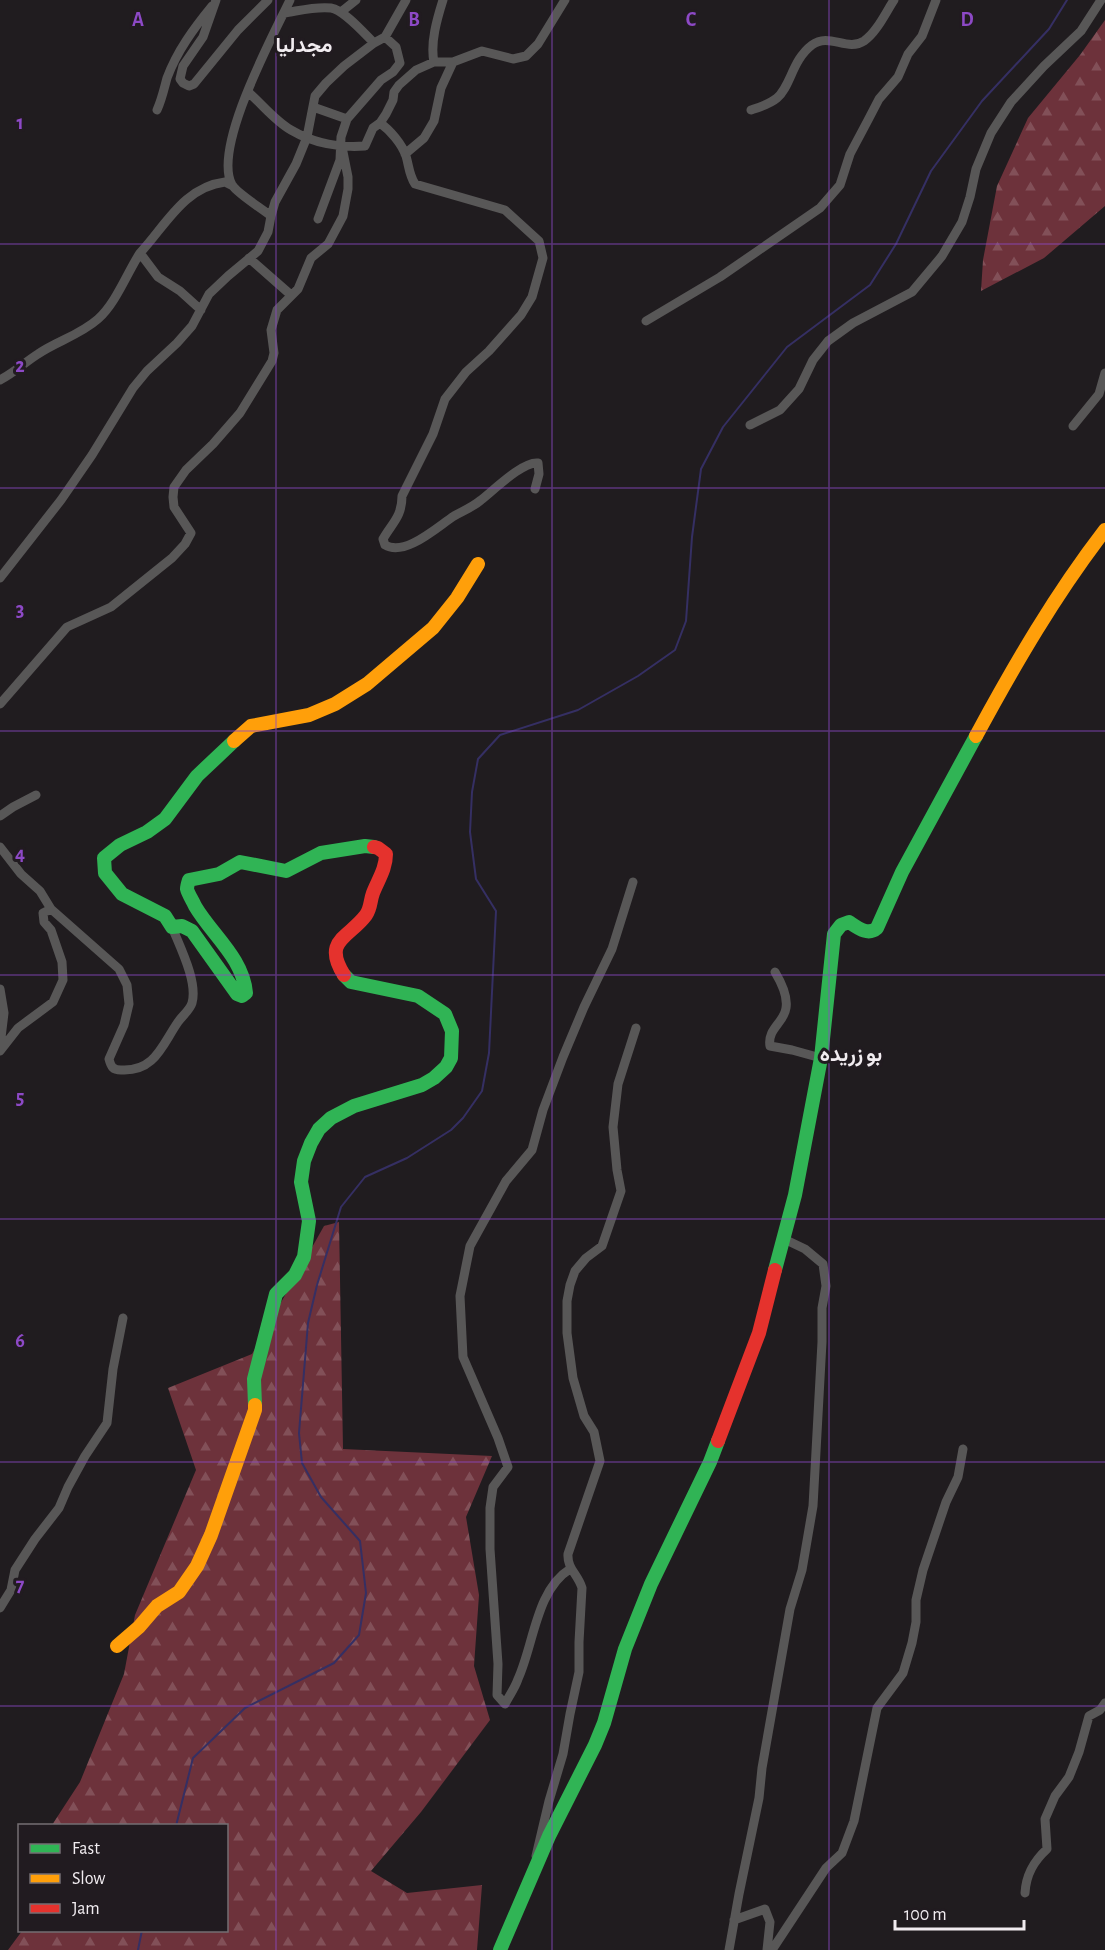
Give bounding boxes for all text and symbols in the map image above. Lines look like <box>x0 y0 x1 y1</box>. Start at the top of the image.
text: A <box>132 10 144 30</box>
text: B <box>408 10 420 30</box>
text: C <box>686 10 697 30</box>
text: D <box>960 10 974 30</box>
district label: مجدليا <box>276 35 332 57</box>
text: 1 <box>16 113 24 133</box>
text: 2 <box>15 356 25 376</box>
text: 3 <box>16 600 24 620</box>
text: 4 <box>15 844 25 864</box>
district label: بو زريده <box>820 1044 882 1067</box>
text: 5 <box>16 1088 24 1108</box>
text: 6 <box>15 1331 25 1351</box>
text: 7 <box>16 1575 25 1595</box>
legend <box>18 1824 228 1932</box>
text: Fast <box>72 1840 100 1858</box>
text: Slow <box>72 1870 105 1888</box>
scale bar <box>895 1893 1024 1931</box>
text: Jam <box>72 1900 100 1918</box>
text: 100 m <box>904 1906 947 1924</box>

